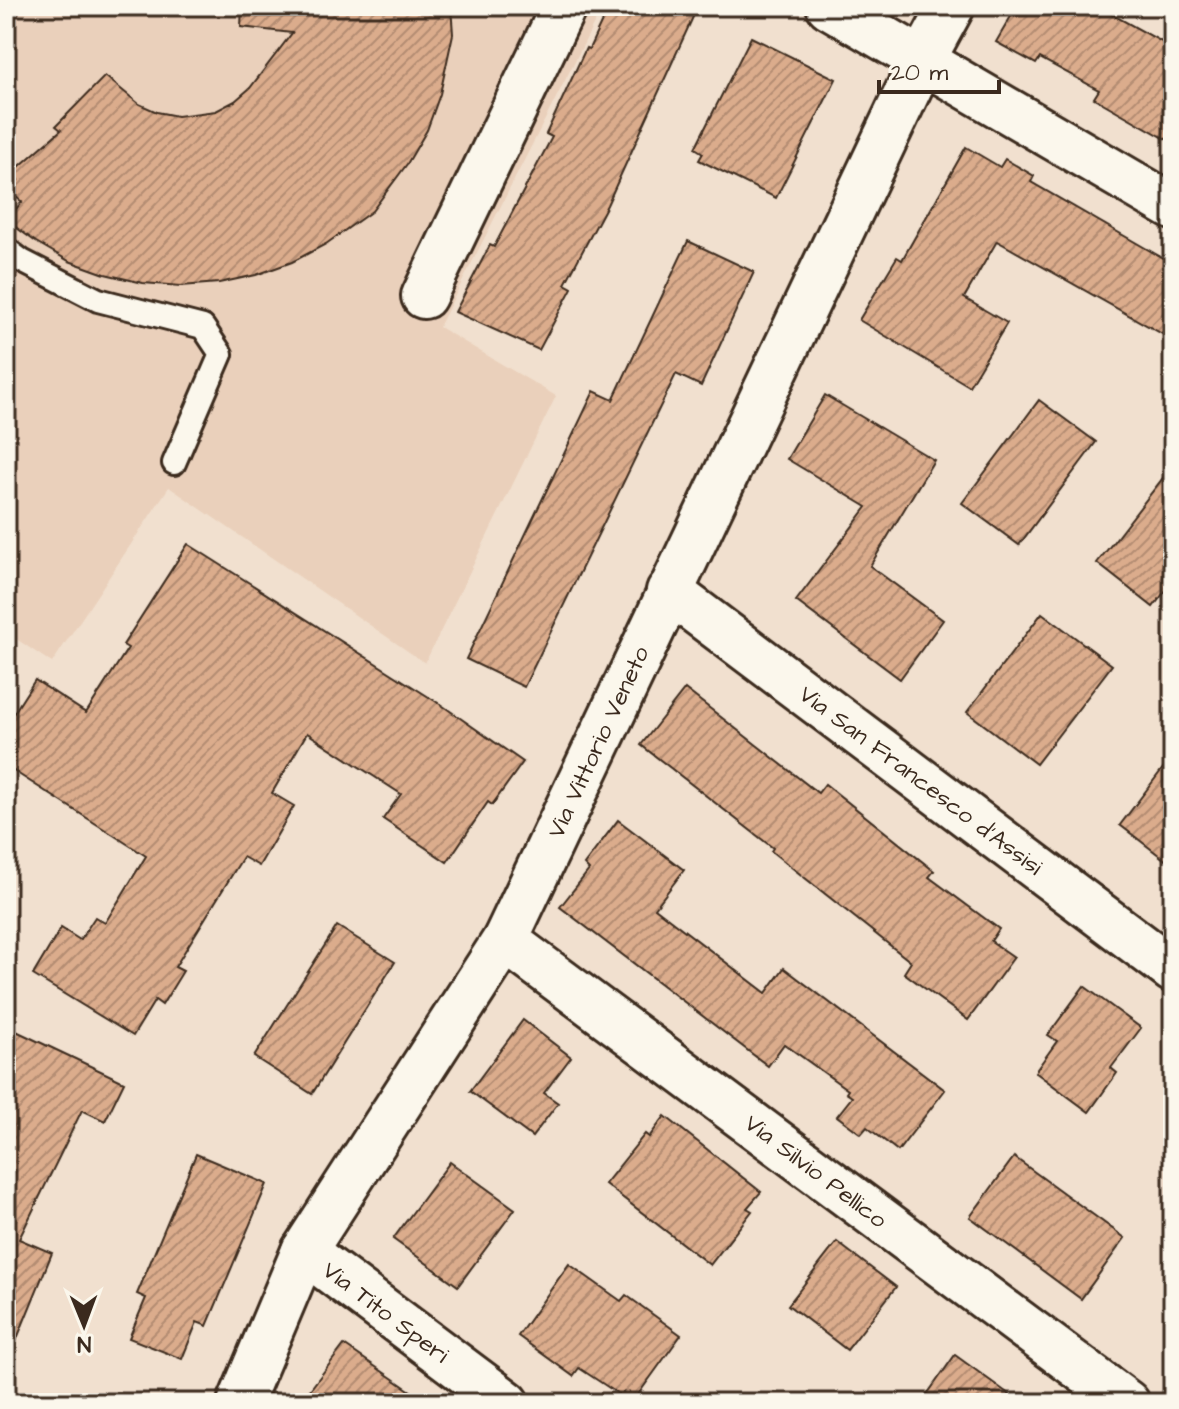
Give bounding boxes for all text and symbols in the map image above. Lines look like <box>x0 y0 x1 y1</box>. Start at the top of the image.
scale bar <box>879 44 999 94</box>
text: 20 m <box>891 56 948 90</box>
street label: Via Vittorio Veneto <box>539 640 659 844</box>
street label: Via San Francesco d'Assisi <box>791 678 1050 884</box>
street label: Via Silvio Pellico <box>737 1107 894 1237</box>
street label: Via Tito Speri <box>315 1254 456 1372</box>
north arrow <box>44 1285 124 1365</box>
text: N <box>77 1328 91 1359</box>

